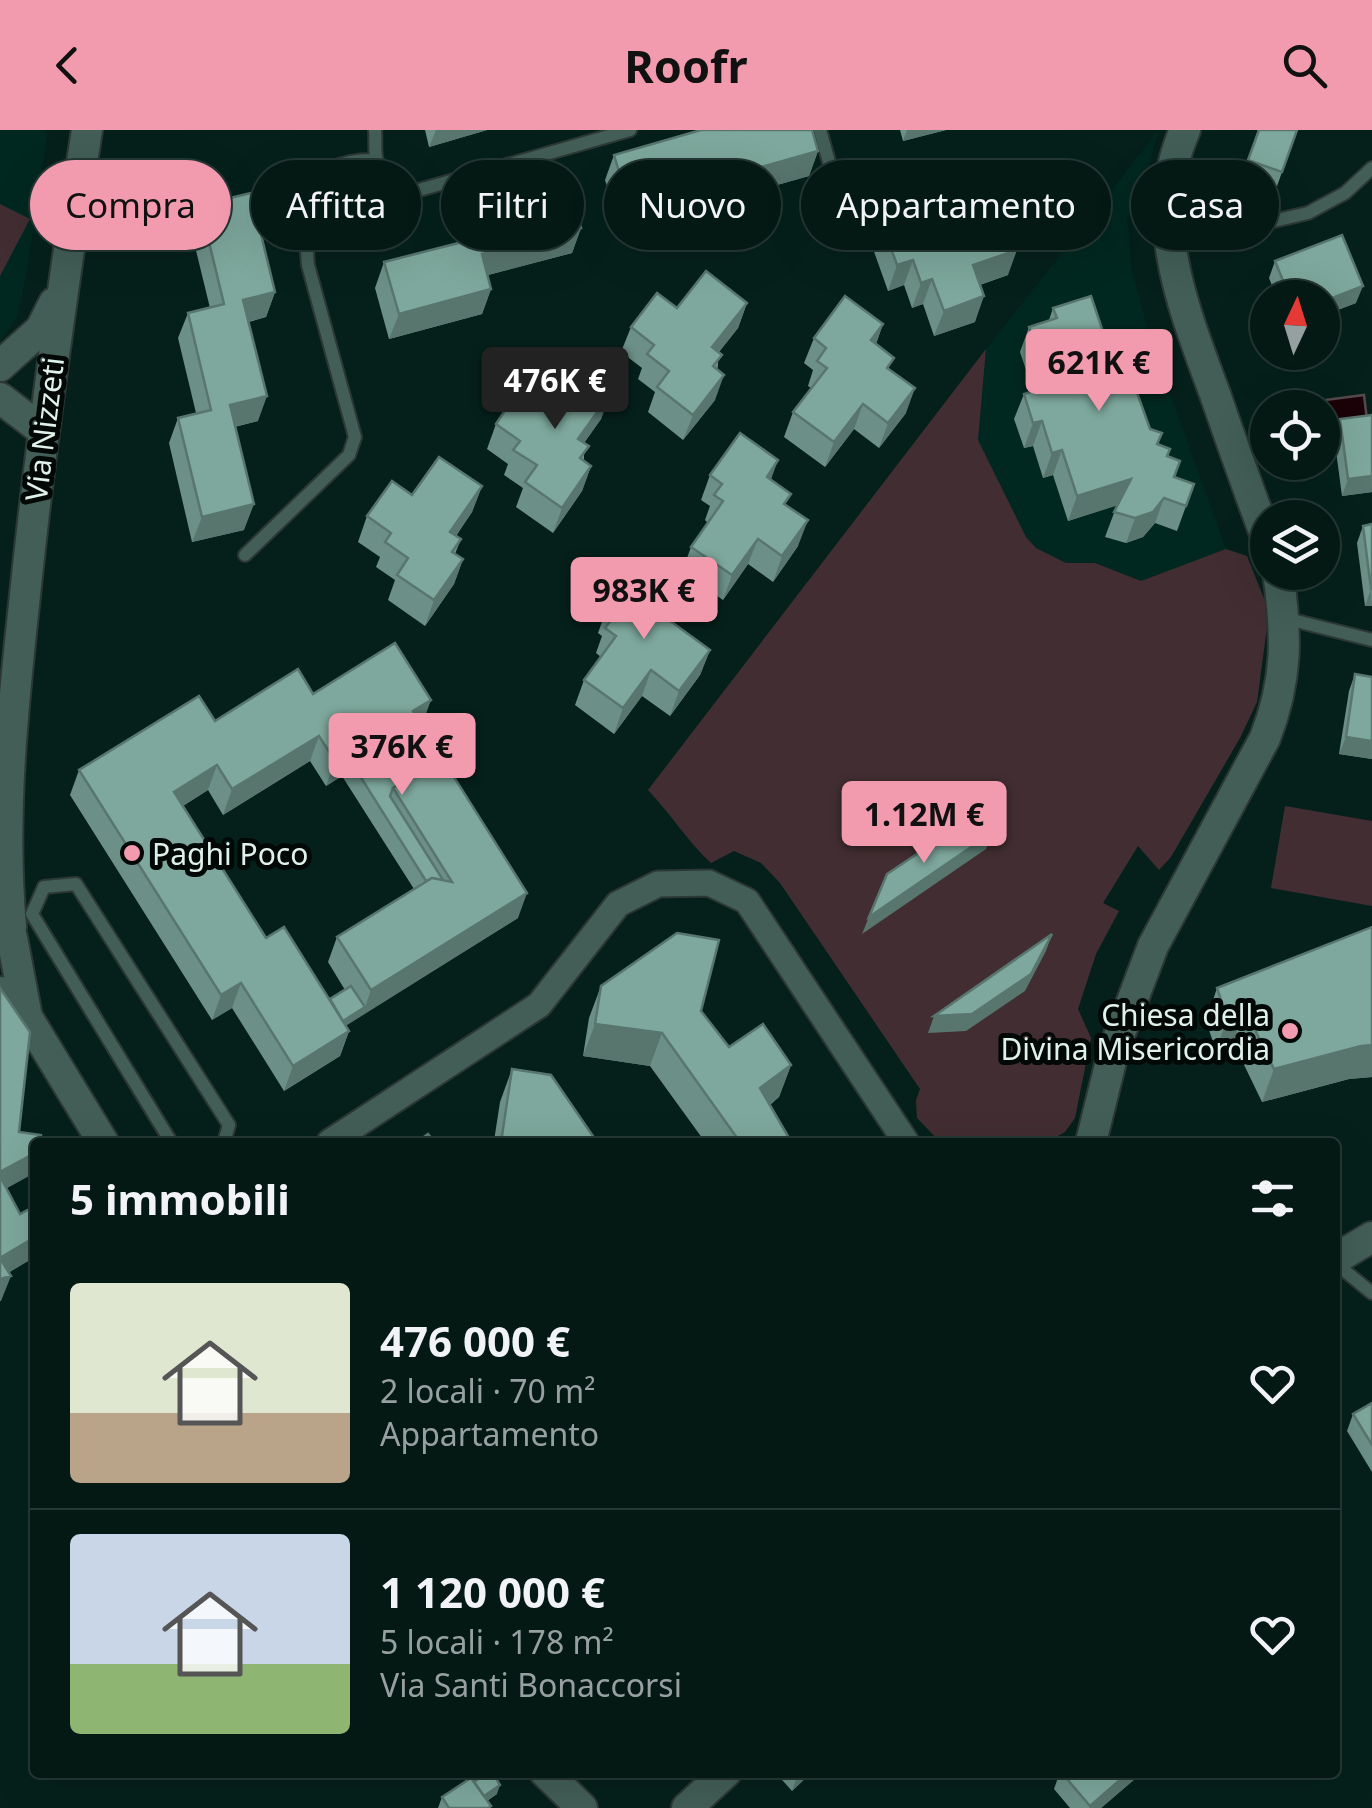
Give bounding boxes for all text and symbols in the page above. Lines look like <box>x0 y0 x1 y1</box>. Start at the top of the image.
text: Roofr <box>624 35 748 96</box>
icon: back <box>40 38 95 93</box>
icon: search <box>1277 38 1332 93</box>
chip: Compra <box>30 160 231 250</box>
chip: Affitta <box>251 160 421 250</box>
chip: Filtri <box>441 160 584 250</box>
chip: Nuovo <box>604 160 781 250</box>
chip: Appartamento <box>801 160 1111 250</box>
chip: Casa <box>1131 160 1279 250</box>
north arrow <box>1250 280 1340 370</box>
map controls <box>1250 280 1340 590</box>
pin: 621K € <box>1018 329 1180 414</box>
text: 621K € <box>1048 340 1150 383</box>
pin: 476K € <box>474 347 636 432</box>
street label: Via Nizzeti <box>15 355 73 503</box>
text: 476K € <box>504 358 606 401</box>
button: locate <box>1250 390 1340 480</box>
button: layers <box>1250 500 1340 590</box>
pin: 983K € <box>563 557 725 642</box>
text: 983K € <box>593 568 695 611</box>
pin: 376K € <box>321 713 483 798</box>
text: 376K € <box>351 724 453 767</box>
pin: 1.12M € <box>832 781 1016 866</box>
text: 1.12M € <box>864 792 984 835</box>
place label: Paghi Poco <box>152 833 308 874</box>
marker: Paghi Poco <box>121 842 143 864</box>
place label: Chiesa della Divina Misericordia <box>1000 994 1270 1069</box>
marker: Chiesa della Divina Misericordia <box>1279 1020 1301 1042</box>
text: 5 immobili <box>70 1170 290 1227</box>
icon: filters <box>1245 1171 1300 1226</box>
text: 476 000 € <box>380 1312 570 1369</box>
icon: home <box>150 1323 270 1443</box>
icon: heart <box>1245 1356 1300 1411</box>
text: 2 locali · 70 m² <box>380 1369 595 1412</box>
text: Appartamento <box>380 1412 599 1455</box>
text: 1 120 000 € <box>380 1563 605 1620</box>
icon: home <box>150 1574 270 1694</box>
icon: heart <box>1245 1607 1300 1662</box>
text: 5 locali · 178 m² <box>380 1620 614 1663</box>
text: Via Santi Bonaccorsi <box>380 1663 682 1706</box>

